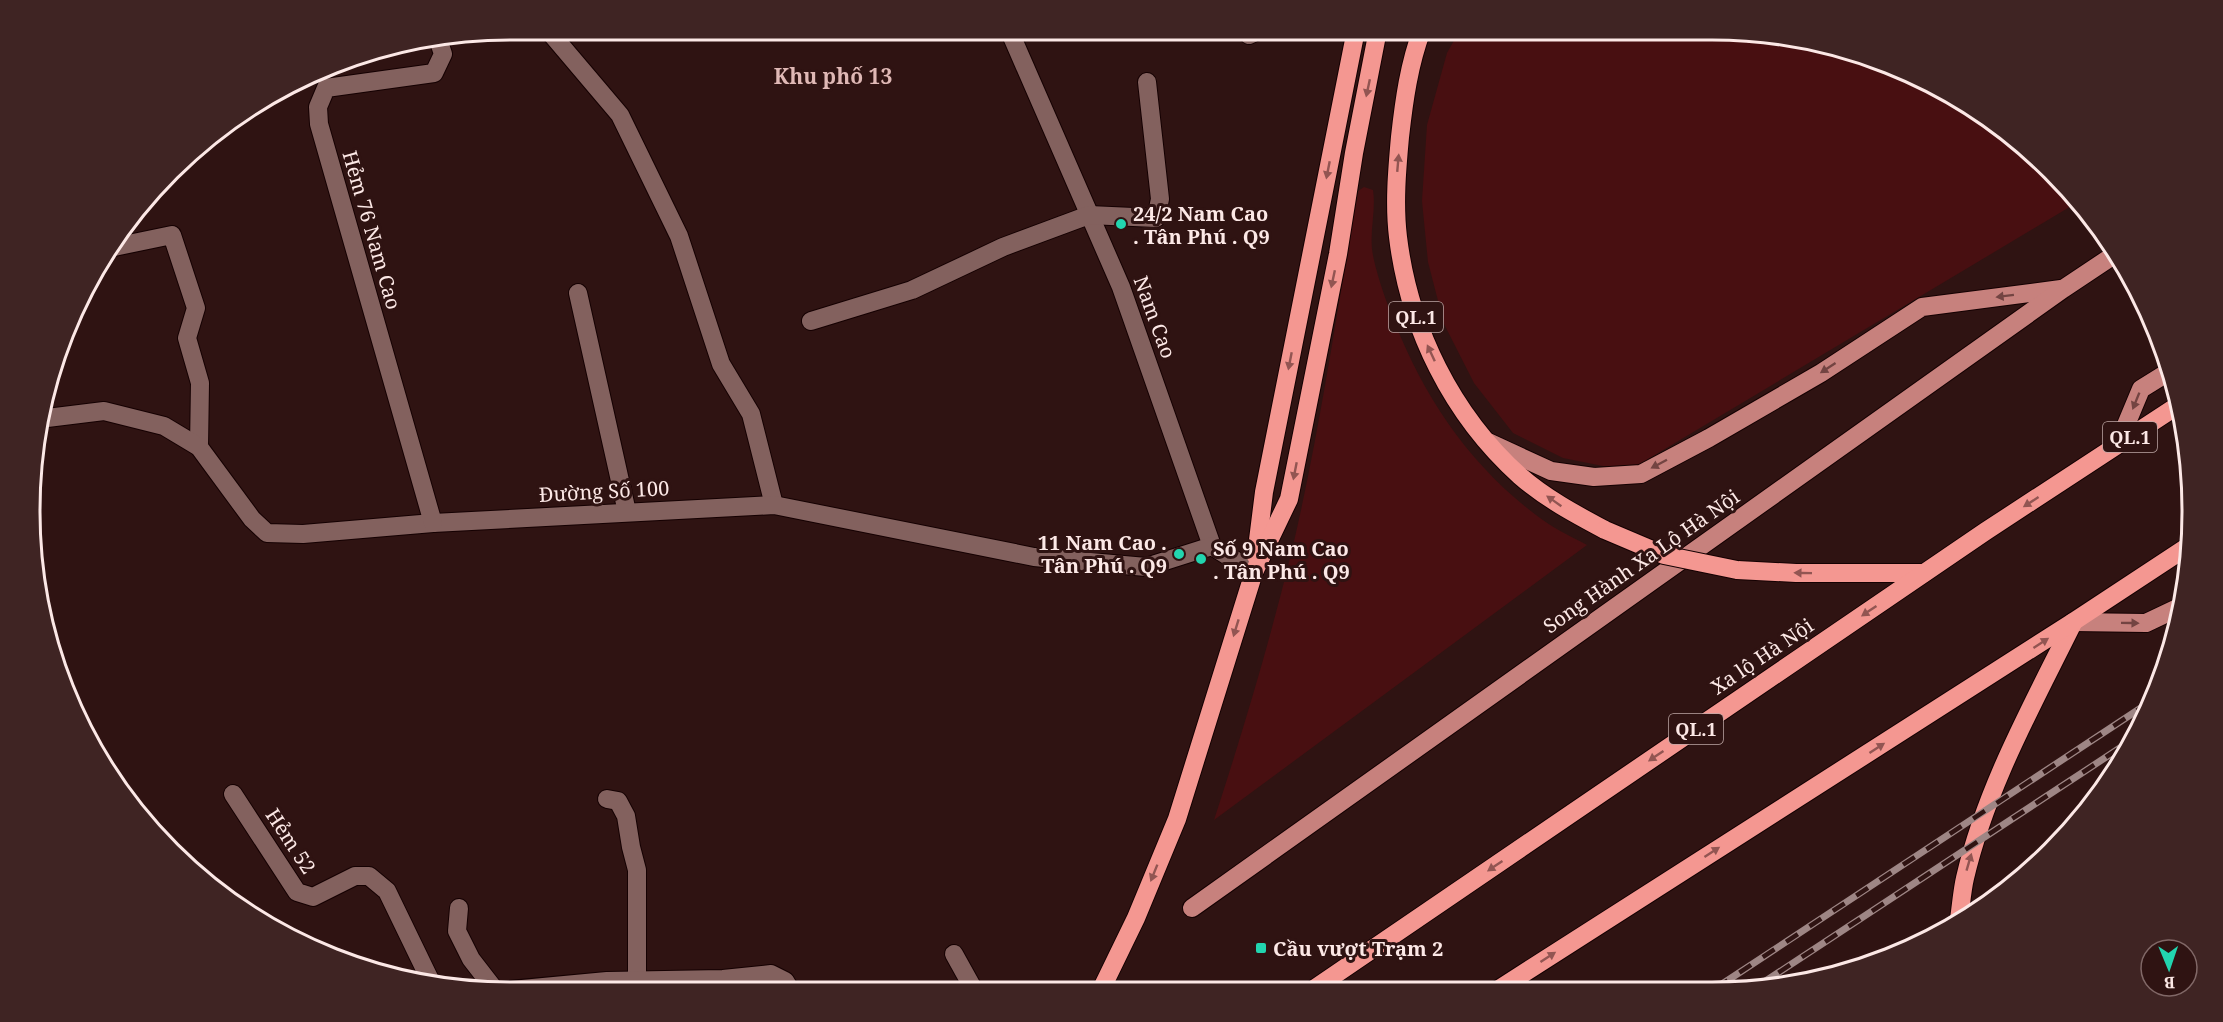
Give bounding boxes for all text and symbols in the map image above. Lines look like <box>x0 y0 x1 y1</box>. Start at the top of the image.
district label: Khu phố 13 <box>774 62 892 90</box>
one-way arrow <box>1363 78 1372 97</box>
street label: Hẻm 76 Nam Cao <box>336 147 408 313</box>
one-way arrow <box>1393 154 1403 173</box>
one-way arrow <box>1323 160 1332 179</box>
place label: 24/2 Nam Cao . Tân Phú . Q9 <box>1133 200 1270 250</box>
marker: 24/2 Nam Cao . Tân Phú . Q9 <box>1114 217 1128 231</box>
one-way arrow <box>1328 270 1337 289</box>
street label: Nam Cao <box>1128 272 1182 362</box>
one-way arrow <box>1995 292 2014 301</box>
road number: QL.1 <box>1389 302 1443 332</box>
one-way arrow <box>1426 345 1435 362</box>
one-way arrow <box>1285 352 1294 371</box>
one-way arrow <box>1821 362 1837 374</box>
one-way arrow <box>2131 392 2140 410</box>
road number: QL.1 <box>2103 422 2157 452</box>
one-way arrow <box>1650 459 1667 469</box>
one-way arrow <box>1290 461 1299 480</box>
street label: Đường Số 100 <box>538 474 670 508</box>
street label: Song Hành Xa Lộ Hà Nội <box>1538 483 1745 639</box>
one-way arrow <box>1546 496 1562 507</box>
one-way arrow <box>2023 496 2039 507</box>
place label: 11 Nam Cao . Tân Phú . Q9 <box>1038 529 1167 579</box>
place label: Số 9 Nam Cao . Tân Phú . Q9 <box>1213 535 1350 585</box>
marker: 11 Nam Cao . Tân Phú . Q9 <box>1172 547 1186 561</box>
marker: Số 9 Nam Cao . Tân Phú . Q9 <box>1194 552 1208 566</box>
one-way arrow <box>1793 568 1812 578</box>
one-way arrow <box>1862 605 1878 617</box>
street label: Xa lộ Hà Nội <box>1705 611 1819 700</box>
one-way arrow <box>2121 618 2140 628</box>
one-way arrow <box>1231 619 1240 637</box>
one-way arrow <box>2033 637 2049 648</box>
road number: QL.1 <box>1669 714 1723 744</box>
one-way arrow <box>1869 742 1885 753</box>
one-way arrow <box>1648 750 1664 761</box>
street label: Hẻm 52 <box>260 803 322 879</box>
one-way arrow <box>1704 847 1721 858</box>
one-way arrow <box>1965 853 1974 871</box>
one-way arrow <box>1487 860 1503 871</box>
one-way arrow <box>1149 864 1158 882</box>
place label: Cầu vượt Trạm 2 <box>1273 935 1443 962</box>
north arrow <box>2139 938 2199 998</box>
marker: Cầu vượt Trạm 2 <box>1254 941 1268 955</box>
one-way arrow <box>1540 952 1556 963</box>
text: B <box>2164 972 2175 994</box>

